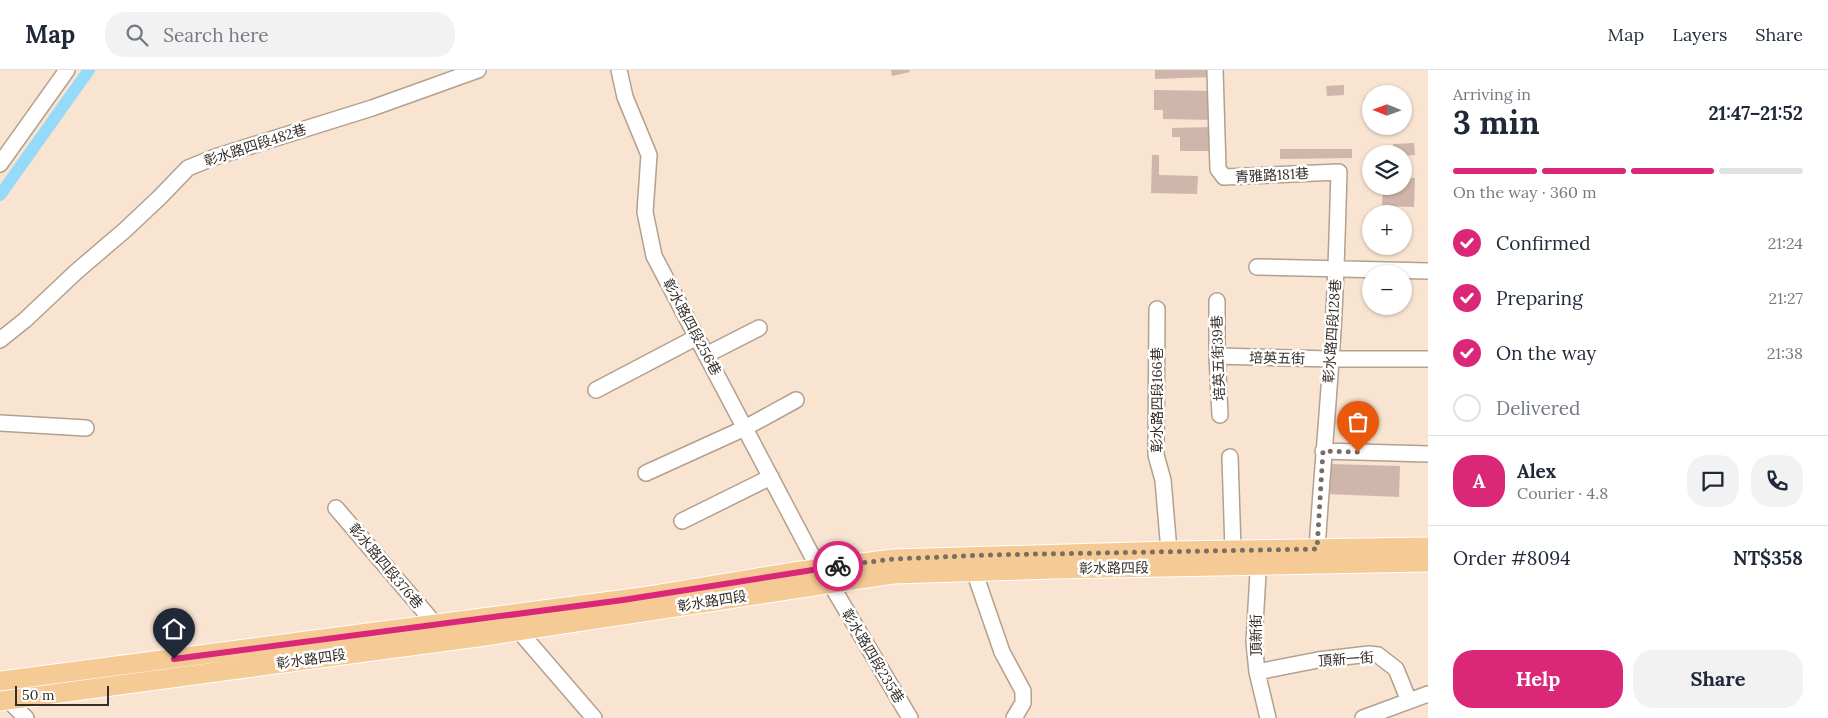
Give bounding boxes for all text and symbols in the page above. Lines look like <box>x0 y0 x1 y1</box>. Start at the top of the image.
search box <box>105 12 455 57</box>
text: Map <box>25 19 75 50</box>
icon: search <box>123 21 151 49</box>
text: Search here <box>163 23 269 47</box>
text: Map <box>1608 23 1644 46</box>
text: Layers <box>1672 23 1727 46</box>
text: Share <box>1755 23 1803 46</box>
text: Arriving in <box>1453 84 1531 104</box>
north arrow <box>1362 85 1412 135</box>
map controls <box>1362 85 1412 315</box>
text: 21:47–21:52 <box>1708 101 1803 125</box>
text: 3 min <box>1453 102 1540 143</box>
street label: 彰水路四段482巷 <box>201 120 309 170</box>
button: layers <box>1362 145 1412 195</box>
street label: 青雅路181巷 <box>1235 164 1309 186</box>
text: On the way · 360 m <box>1453 182 1597 202</box>
button: + <box>1362 205 1412 255</box>
icon: check <box>1453 229 1481 257</box>
text: Confirmed <box>1496 231 1591 255</box>
text: 21:24 <box>1768 233 1803 253</box>
button: − <box>1362 265 1412 315</box>
street label: 彰水路四段256巷 <box>659 275 725 379</box>
street label: 彰水路四段128巷 <box>1319 278 1345 384</box>
icon: check <box>1453 284 1481 312</box>
text: Preparing <box>1496 286 1583 310</box>
text: 21:27 <box>1769 288 1803 308</box>
street label: 培英五街39巷 <box>1208 315 1228 401</box>
icon: check <box>1453 339 1481 367</box>
text: On the way <box>1496 341 1596 365</box>
text: 21:38 <box>1767 343 1803 363</box>
street label: 彰水路四段166巷 <box>1148 347 1166 453</box>
street label: 培英五街 <box>1249 349 1305 367</box>
text: Delivered <box>1496 396 1580 420</box>
pin <box>1337 401 1379 452</box>
icon: bag <box>1344 408 1372 436</box>
button: chat <box>1687 455 1739 507</box>
button: phone <box>1751 455 1803 507</box>
text: Alex <box>1517 459 1556 483</box>
text: A <box>1473 469 1485 493</box>
text: Courier · 4.8 <box>1517 483 1608 503</box>
street label: 彰水路四段376巷 <box>345 520 427 612</box>
courier <box>813 541 863 591</box>
text: Order #8094 <box>1453 546 1571 570</box>
text: NT$358 <box>1733 546 1803 570</box>
icon: bike <box>824 552 852 580</box>
street label: 彰水路四段 <box>1079 558 1149 578</box>
street label: 彰水路四段 <box>676 587 748 615</box>
street label: 彰水路四段235巷 <box>838 606 908 706</box>
pin <box>153 608 195 659</box>
street label: 頂新街 <box>1247 614 1265 656</box>
icon: home <box>160 615 188 643</box>
street label: 彰水路四段 <box>275 645 347 673</box>
street label: 頂新一街 <box>1317 648 1375 670</box>
button: Help <box>1453 650 1623 708</box>
button: Share <box>1633 650 1803 708</box>
scale bar <box>15 683 109 706</box>
text: 50 m <box>22 686 55 704</box>

